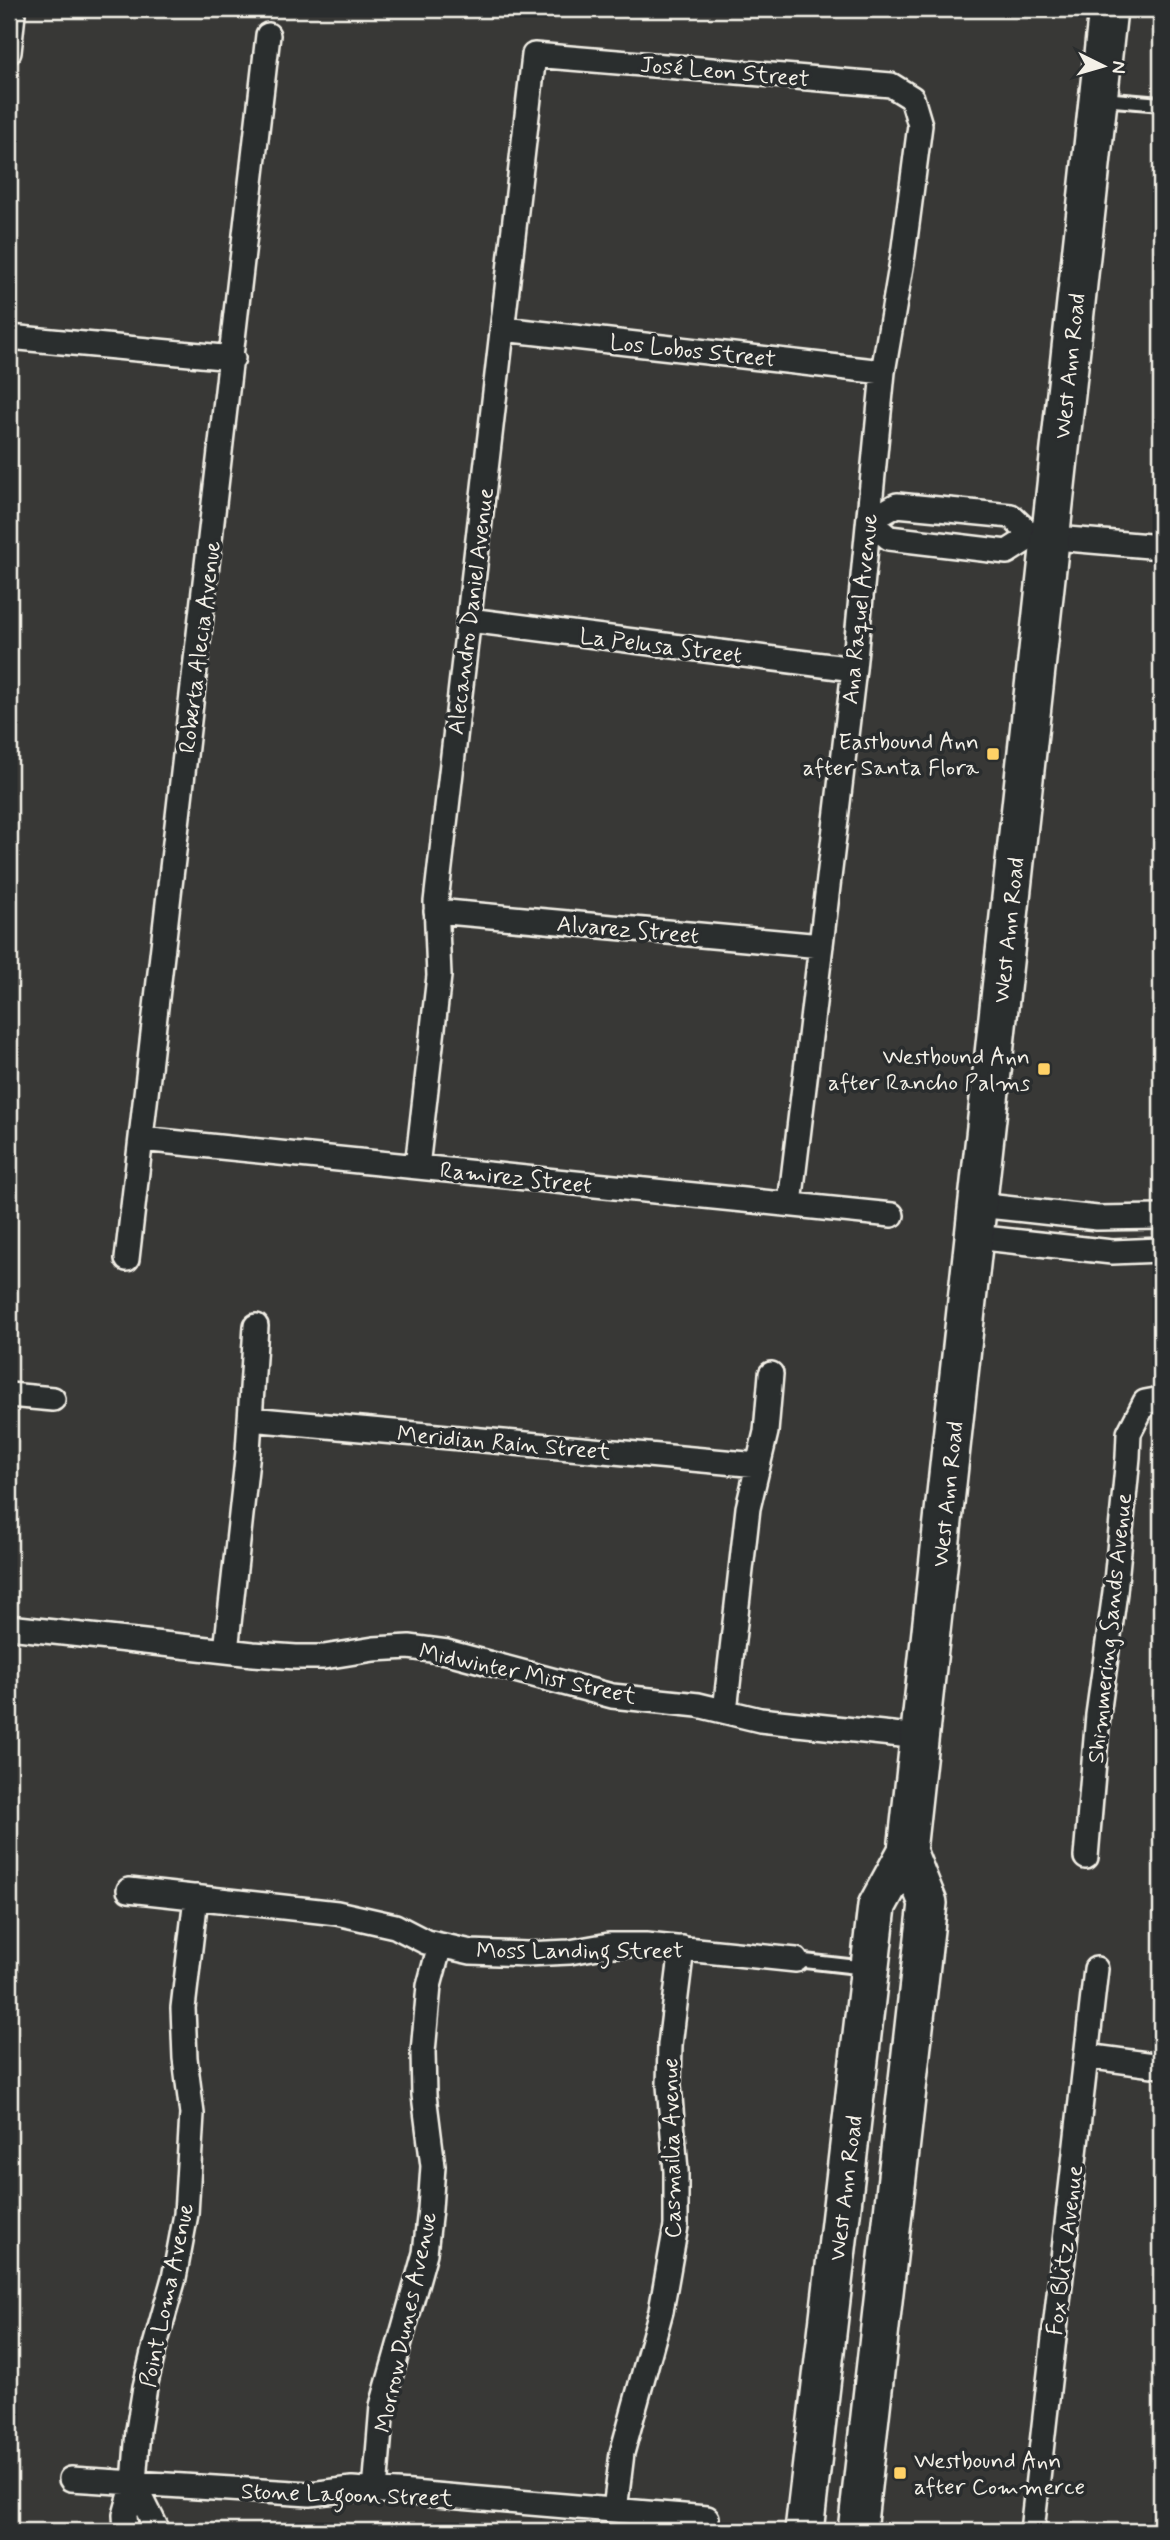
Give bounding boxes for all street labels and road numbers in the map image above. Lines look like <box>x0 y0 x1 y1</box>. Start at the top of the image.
street label: José Leon Street <box>639 51 811 95</box>
street label: West Ann Road <box>1048 292 1094 441</box>
street label: Los Lobos Street <box>608 328 777 376</box>
street label: Alecandro Daniel Avenue <box>442 486 502 737</box>
street label: Ana Raquel Avenue <box>836 512 886 706</box>
street label: Roberta Alecia Avenue <box>173 539 229 755</box>
street label: La Pelusa Street <box>578 622 744 672</box>
street label: West Ann Road <box>987 856 1033 1005</box>
street label: Alvarez Street <box>555 910 700 952</box>
street label: Ramirez Street <box>438 1156 593 1202</box>
street label: Meridian Rain Street <box>396 1420 612 1468</box>
street label: West Ann Road <box>926 1420 972 1569</box>
street label: Shimmering Sands Avenue <box>1082 1491 1140 1765</box>
street label: Midwinter Mist Street <box>416 1637 639 1713</box>
street label: Moss Landing Street <box>476 1937 684 1969</box>
street label: Casmailia Avenue <box>656 2057 690 2239</box>
street label: West Ann Road <box>823 2114 871 2263</box>
street label: Fox Blitz Avenue <box>1041 2163 1091 2337</box>
street label: Point Loma Avenue <box>134 2200 202 2390</box>
street label: Morrow Dunes Avenue <box>369 2209 445 2436</box>
street label: Stone Lagoon Street <box>240 2477 454 2517</box>

